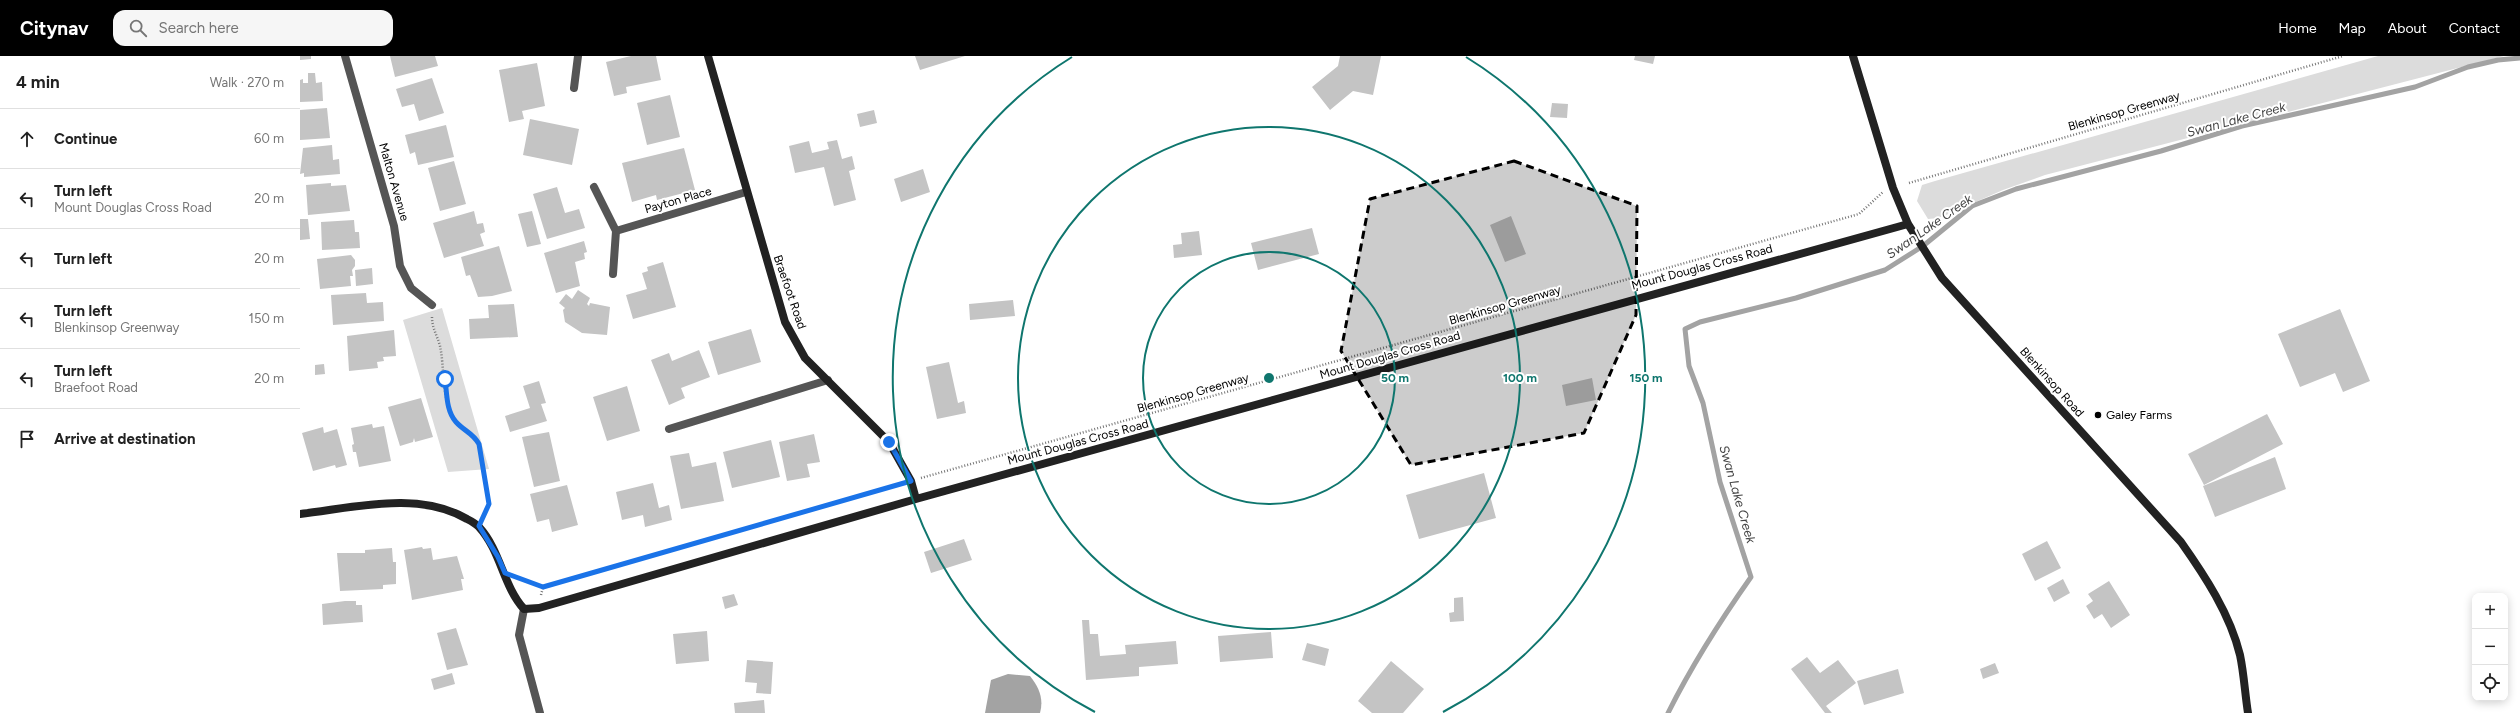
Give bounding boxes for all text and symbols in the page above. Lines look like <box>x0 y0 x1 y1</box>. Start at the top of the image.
search box <box>113 10 393 46</box>
text: Citynav <box>20 17 89 40</box>
icon: search <box>127 17 149 39</box>
text: Search here <box>159 19 239 37</box>
text: Home <box>2278 20 2317 37</box>
text: Map <box>2339 20 2366 37</box>
text: About <box>2388 20 2427 37</box>
text: Contact <box>2449 20 2500 37</box>
text: 4 min <box>16 72 60 92</box>
text: Walk · 270 m <box>210 75 284 90</box>
street label: Blenkinsop Greenway <box>2066 88 2182 134</box>
water label: Swan Lake Creek <box>2185 99 2288 140</box>
icon: ahead <box>16 128 38 150</box>
text: Continue <box>54 130 117 148</box>
text: 60 m <box>254 131 284 146</box>
street label: Malton Avenue <box>376 141 412 223</box>
text: Turn left <box>54 182 112 200</box>
street label: Payton Place <box>643 184 714 216</box>
icon: left <box>16 188 38 210</box>
text: 20 m <box>254 191 284 206</box>
water label: Swan Lake Creek <box>1883 191 1976 262</box>
text: Mount Douglas Cross Road <box>54 200 212 215</box>
street label: Mount Douglas Cross Road <box>1630 241 1774 293</box>
icon: left <box>16 248 38 270</box>
text: Turn left <box>54 250 112 268</box>
text: 20 m <box>254 251 284 266</box>
street label: Braefoot Road <box>771 253 809 331</box>
street label: Blenkinsop Greenway <box>1447 282 1563 328</box>
text: Turn left <box>54 302 112 320</box>
icon: left <box>16 308 38 330</box>
text: 150 m <box>249 311 284 326</box>
text: Blenkinsop Greenway <box>54 320 179 335</box>
street label: Mount Douglas Cross Road <box>1318 328 1462 382</box>
street label: Blenkinsop Road <box>2017 344 2087 420</box>
text: Turn left <box>54 362 112 380</box>
icon: left <box>16 368 38 390</box>
route start <box>436 370 454 388</box>
street label: Blenkinsop Greenway <box>1135 370 1251 416</box>
text: 20 m <box>254 371 284 386</box>
centre of rings <box>1262 371 1276 385</box>
text: 50 m <box>1381 371 1409 385</box>
text: 100 m <box>1503 371 1537 385</box>
text: 150 m <box>1629 371 1663 385</box>
text: Braefoot Road <box>54 380 138 395</box>
place label: Galey Farms <box>2106 408 2172 422</box>
marker: Galey Farms <box>2093 410 2103 420</box>
street label: Mount Douglas Cross Road <box>1006 416 1150 468</box>
icon: arrive <box>16 428 38 450</box>
text: Arrive at destination <box>54 430 195 448</box>
route end <box>880 433 898 451</box>
water label: Swan Lake Creek <box>1716 443 1759 546</box>
map controls <box>2472 593 2508 701</box>
button: + <box>2472 593 2508 629</box>
button: − <box>2472 629 2508 665</box>
button: locate <box>2472 665 2508 701</box>

